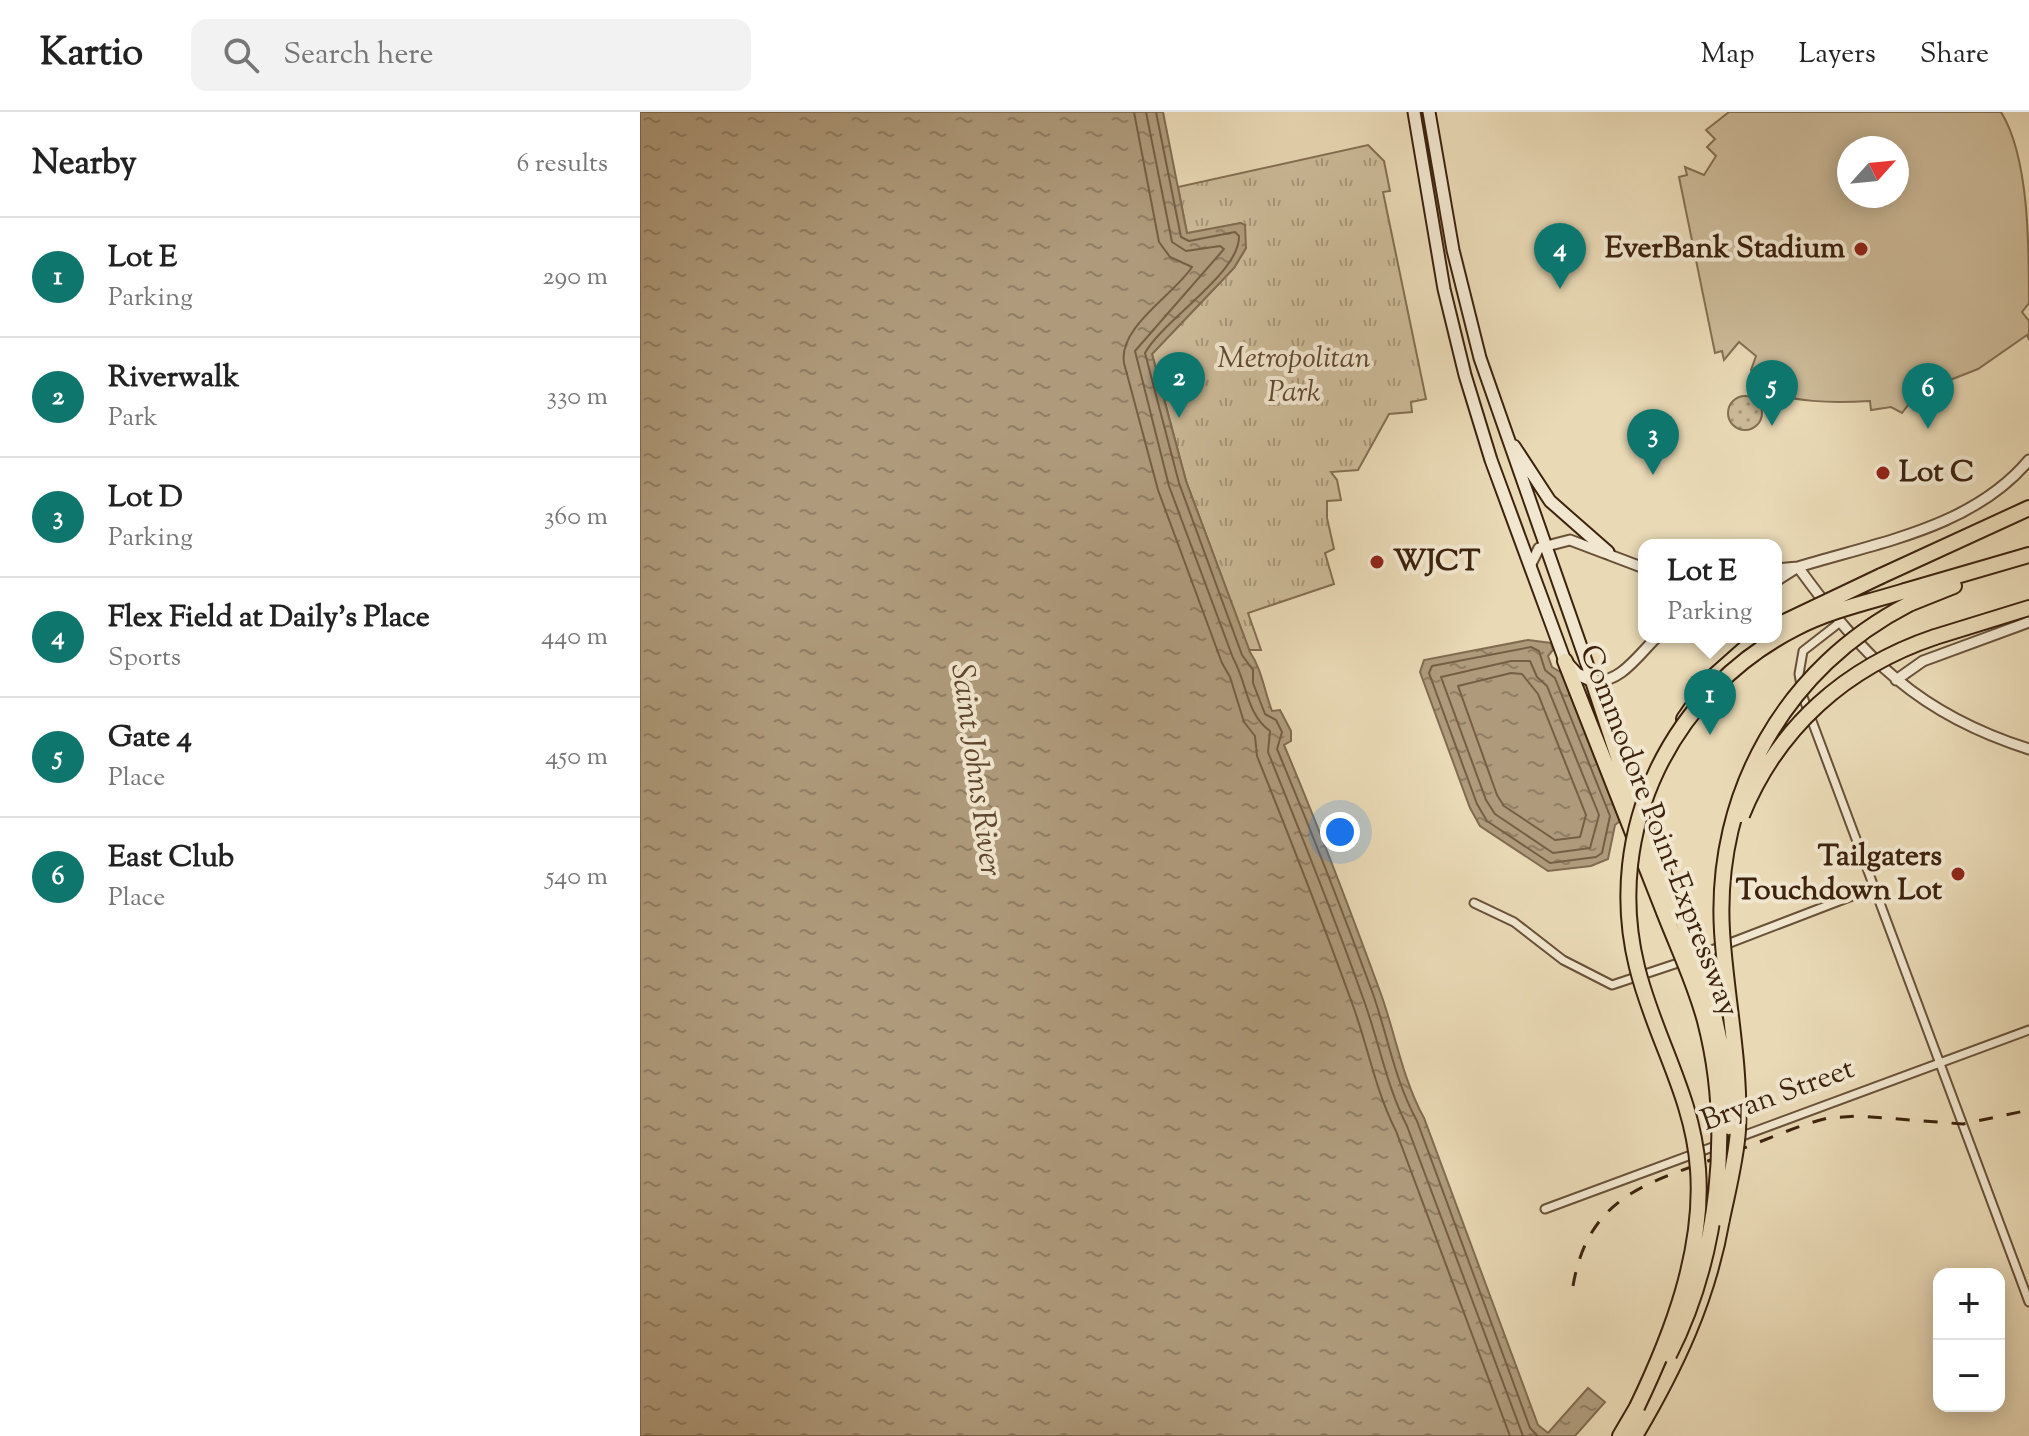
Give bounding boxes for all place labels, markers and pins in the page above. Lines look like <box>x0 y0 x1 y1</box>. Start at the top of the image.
pin: 4 <box>1534 223 1586 289</box>
place label: EverBank Stadium <box>1605 228 1845 271</box>
marker: EverBank Stadium <box>1852 240 1870 258</box>
pin: 2 <box>1153 352 1205 418</box>
pin: 5 <box>1746 360 1798 426</box>
pin: 6 <box>1902 363 1954 429</box>
pin: 3 <box>1627 409 1679 475</box>
place label: Lot C <box>1899 452 1974 495</box>
marker: Lot C <box>1874 464 1892 482</box>
place label: WJCT <box>1393 541 1480 584</box>
marker: WJCT <box>1368 553 1386 571</box>
pin: 1 <box>1684 669 1736 735</box>
place label: Tailgaters Touchdown Lot <box>1736 836 1943 913</box>
marker: Tailgaters Touchdown Lot <box>1949 865 1967 883</box>

